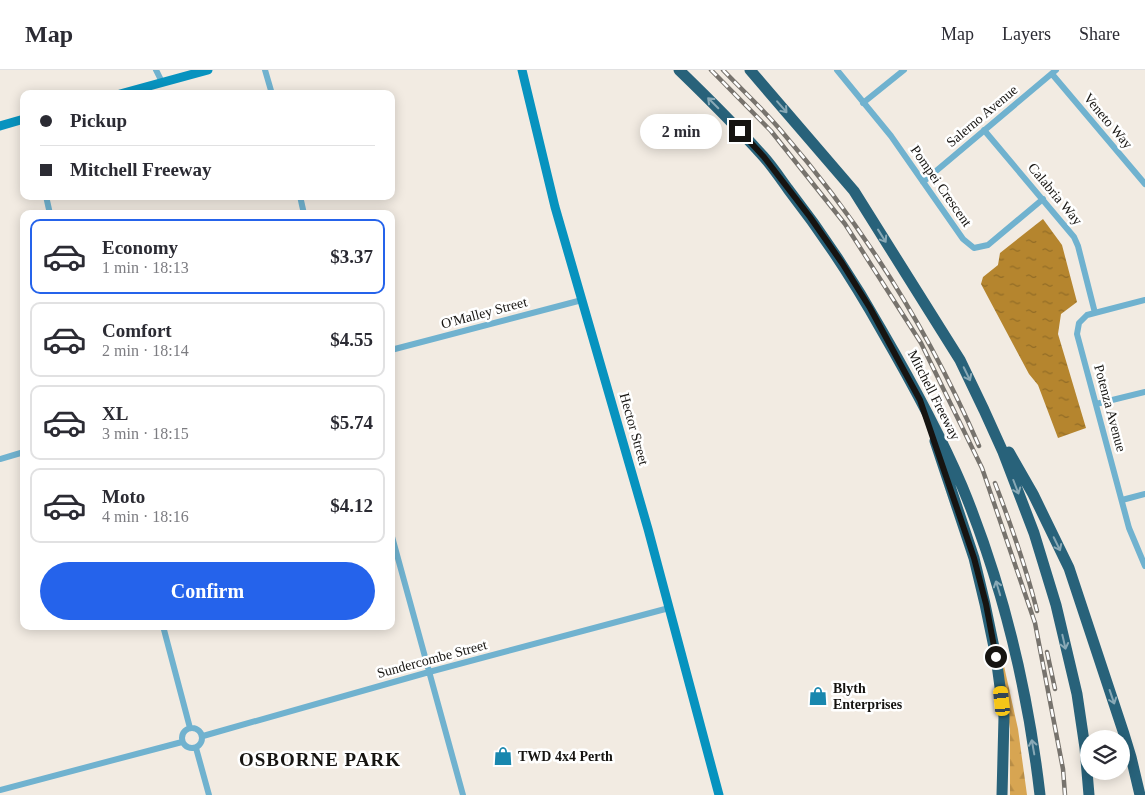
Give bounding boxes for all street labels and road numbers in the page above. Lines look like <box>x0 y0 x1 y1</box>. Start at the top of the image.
street label: Salerno Avenue <box>943 82 1021 150</box>
street label: Veneto Way <box>1081 90 1135 152</box>
street label: Pompei Crescent <box>908 143 975 229</box>
street label: Calabria Way <box>1025 160 1085 228</box>
street label: O'Malley Street <box>439 294 529 332</box>
street label: Mitchell Freeway <box>905 347 963 443</box>
street label: Potenza Avenue <box>1091 363 1129 453</box>
street label: Hector Street <box>617 391 651 467</box>
street label: Sundercombe Street <box>375 637 489 681</box>

